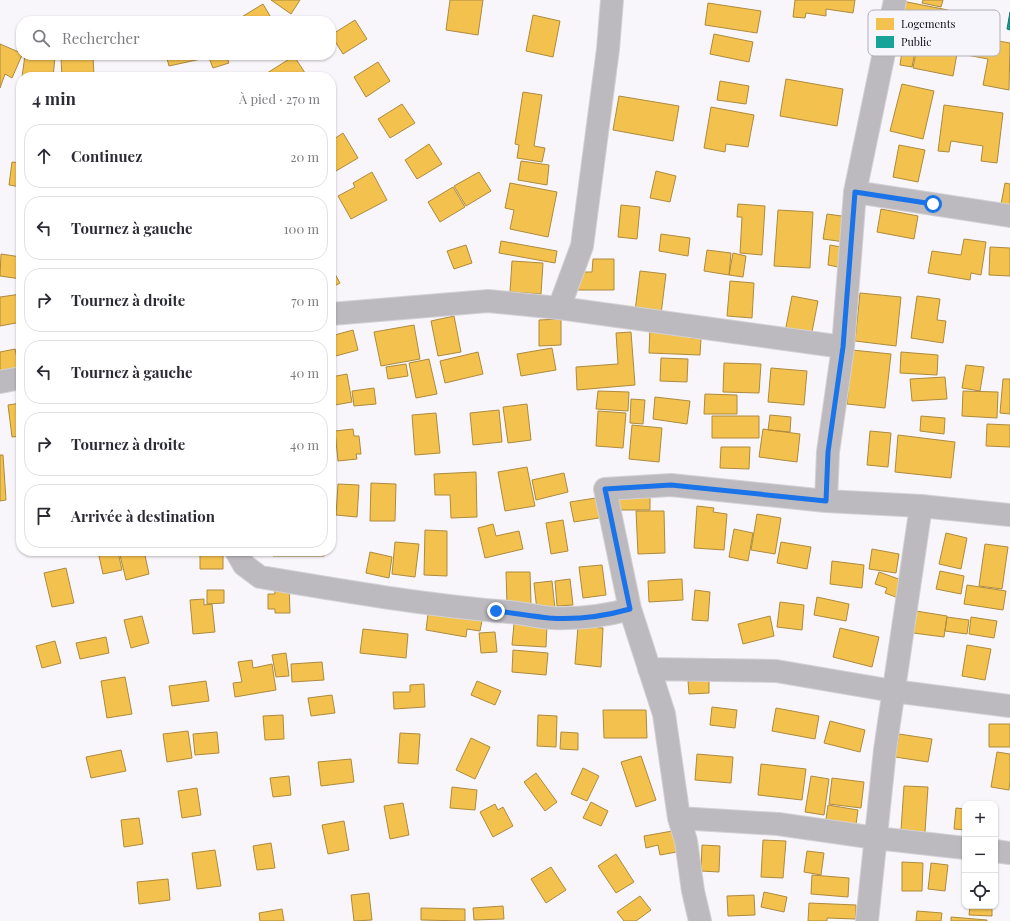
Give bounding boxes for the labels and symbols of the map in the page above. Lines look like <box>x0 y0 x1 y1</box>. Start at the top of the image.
legend <box>868 10 1000 56</box>
text: Logements <box>901 16 956 31</box>
text: Public <box>901 34 932 49</box>
route start <box>924 195 942 213</box>
route end <box>487 602 505 620</box>

